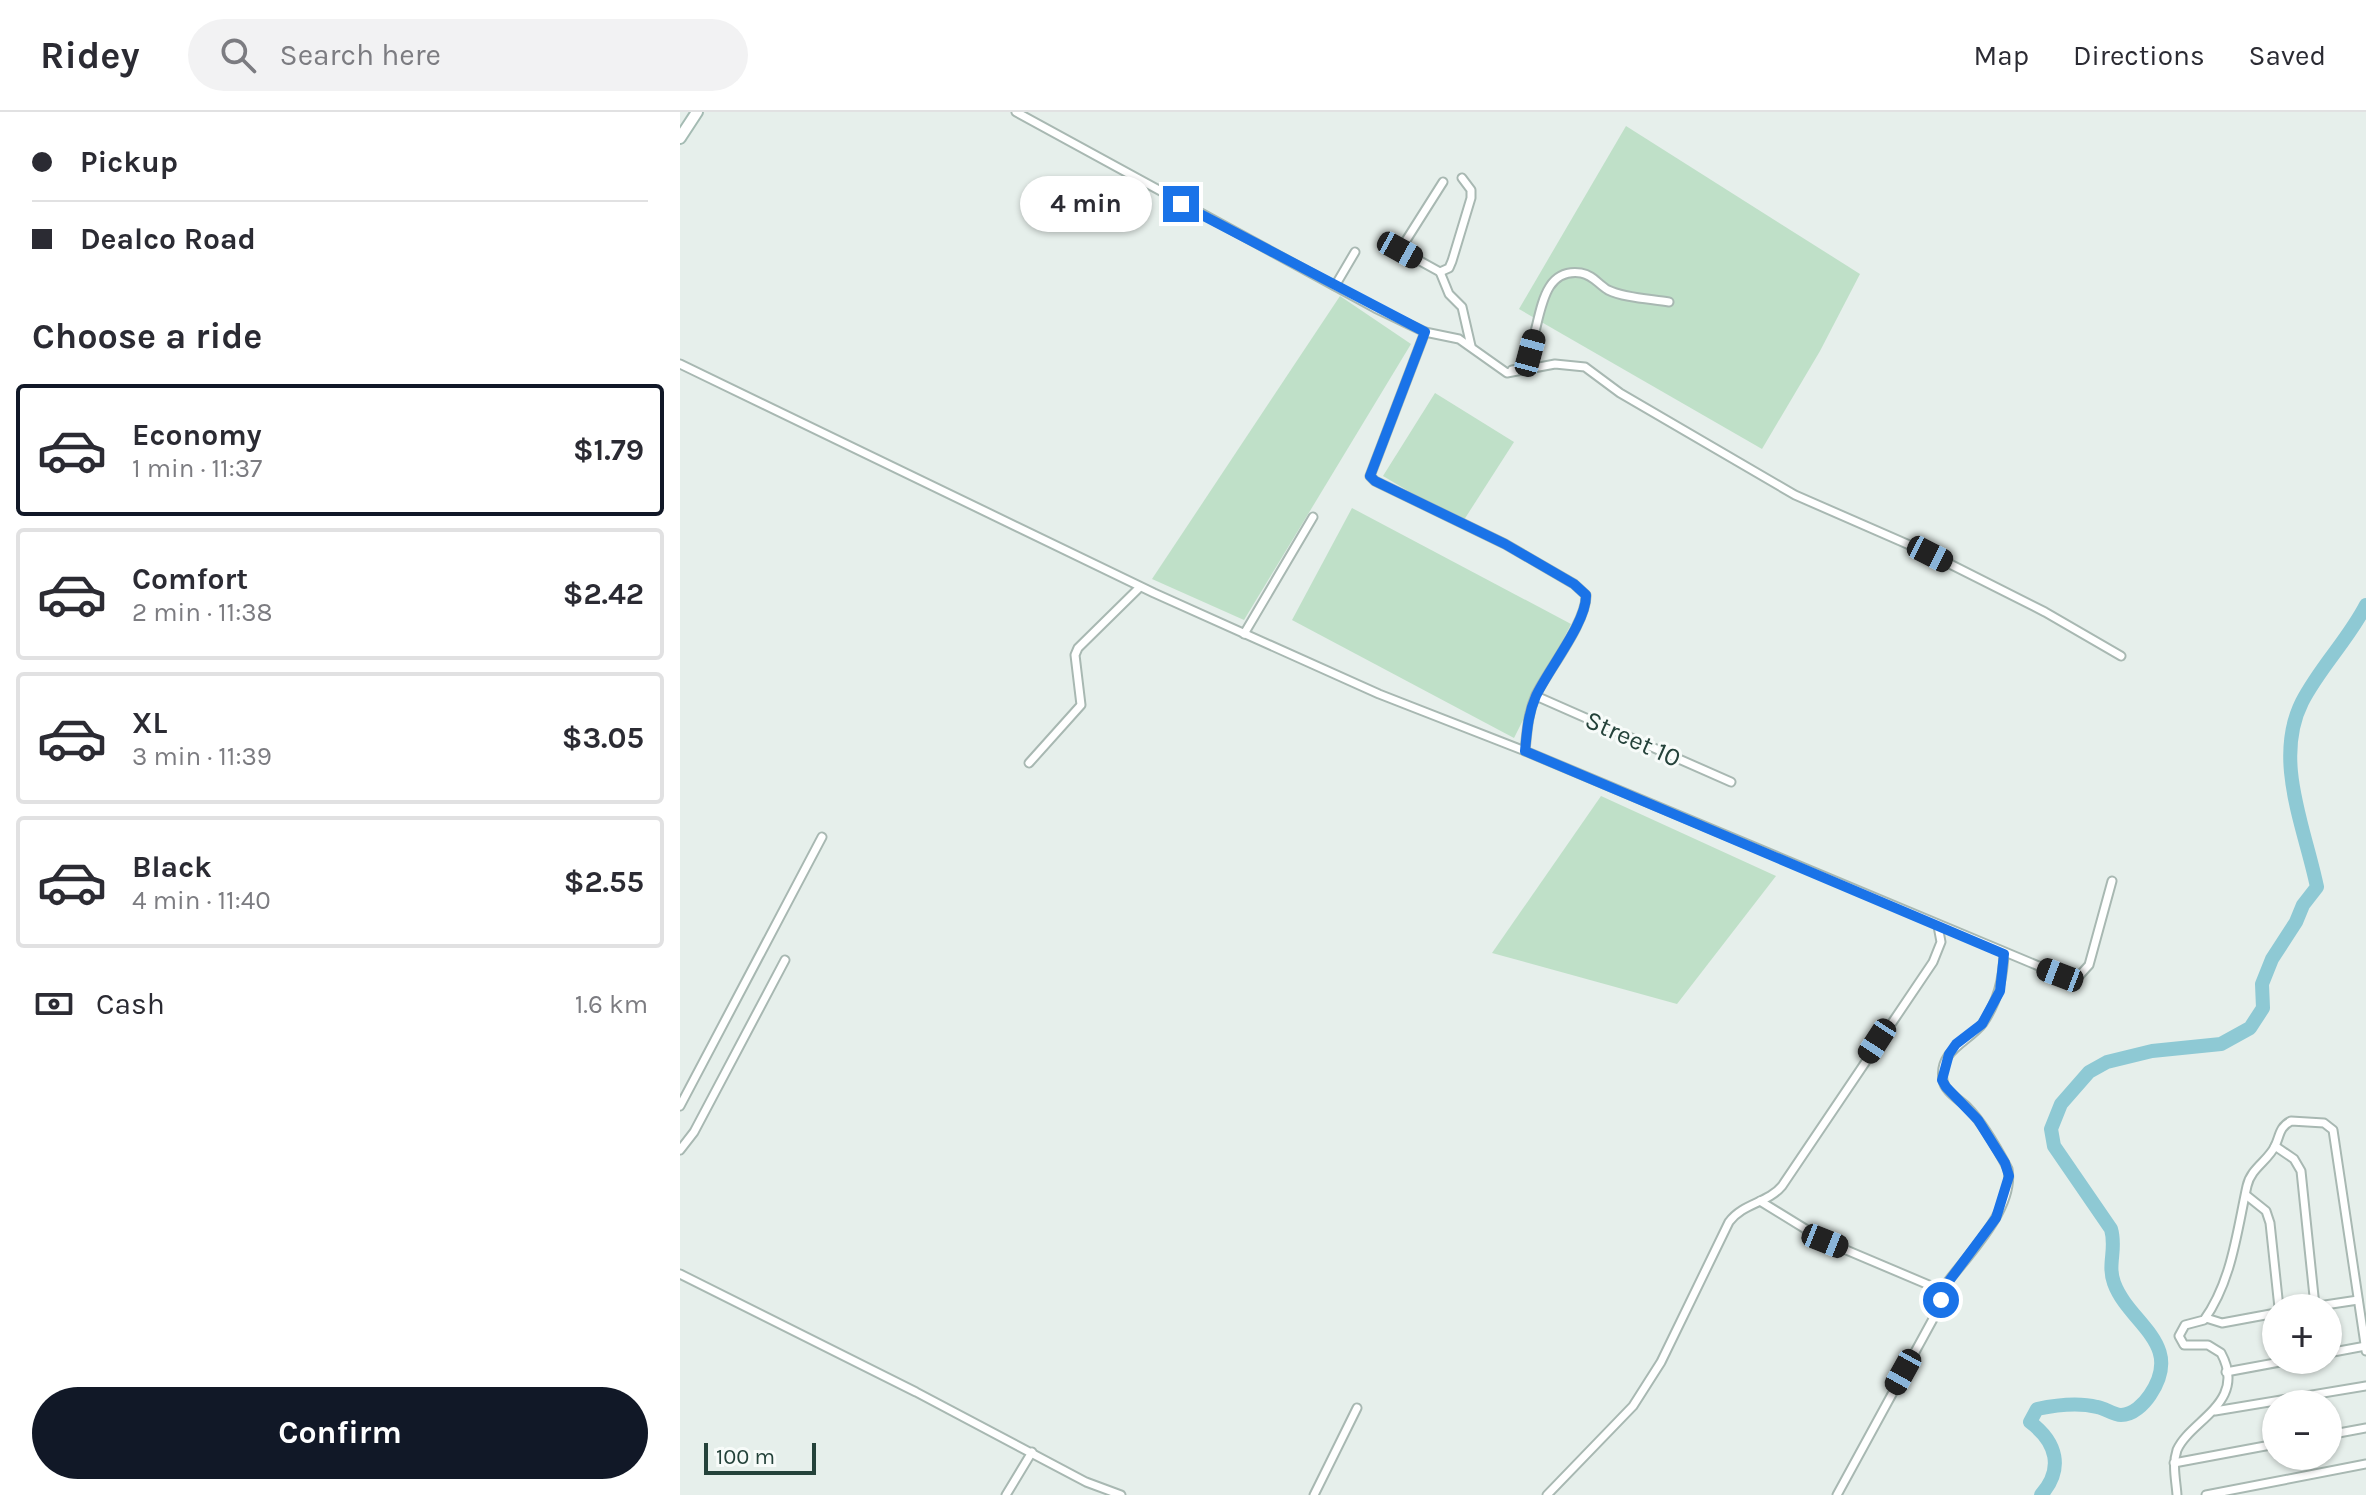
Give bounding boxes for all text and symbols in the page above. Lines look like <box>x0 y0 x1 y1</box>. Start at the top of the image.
search box <box>188 19 748 91</box>
text: Ridey <box>40 33 140 78</box>
icon: search <box>216 33 260 77</box>
text: Search here <box>280 37 441 73</box>
text: Map <box>1974 39 2029 72</box>
text: Directions <box>2073 39 2205 72</box>
text: Saved <box>2249 39 2326 72</box>
text: Pickup <box>80 144 178 180</box>
callout: 4 min <box>1021 176 1153 232</box>
route end <box>1163 186 1199 222</box>
text: 4 min <box>1050 188 1122 219</box>
text: Dealco Road <box>80 221 256 257</box>
car <box>1373 228 1427 272</box>
text: Choose a ride <box>32 315 262 357</box>
car <box>1512 327 1548 379</box>
icon: car <box>36 414 108 486</box>
text: Economy <box>132 417 262 453</box>
text: $1.79 <box>573 432 644 468</box>
text: 1 min · 11:37 <box>132 453 262 484</box>
car <box>1903 532 1957 576</box>
icon: car <box>36 558 108 630</box>
text: Comfort <box>132 561 248 597</box>
text: $2.42 <box>563 576 644 612</box>
text: 2 min · 11:38 <box>132 597 273 628</box>
icon: car <box>36 702 108 774</box>
street label: Street 10 <box>1580 704 1686 774</box>
text: XL <box>132 705 167 741</box>
text: $3.05 <box>562 720 644 756</box>
text: 3 min · 11:39 <box>132 741 272 772</box>
icon: car <box>36 846 108 918</box>
text: Black <box>132 849 212 885</box>
text: $2.55 <box>564 864 644 900</box>
text: 4 min · 11:40 <box>132 885 271 916</box>
car <box>2033 955 2087 995</box>
icon: cash <box>32 982 76 1026</box>
text: Cash <box>96 986 165 1022</box>
text: 1.6 km <box>575 989 648 1020</box>
car <box>1854 1014 1900 1068</box>
car <box>1798 1221 1852 1261</box>
route start <box>1923 1282 1959 1318</box>
map controls <box>2262 1294 2342 1470</box>
button: + <box>2262 1294 2342 1374</box>
car <box>1881 1345 1925 1399</box>
button: Confirm <box>32 1387 648 1479</box>
button: − <box>2262 1390 2342 1470</box>
scale bar <box>704 1439 816 1475</box>
text: 100 m <box>716 1444 775 1470</box>

